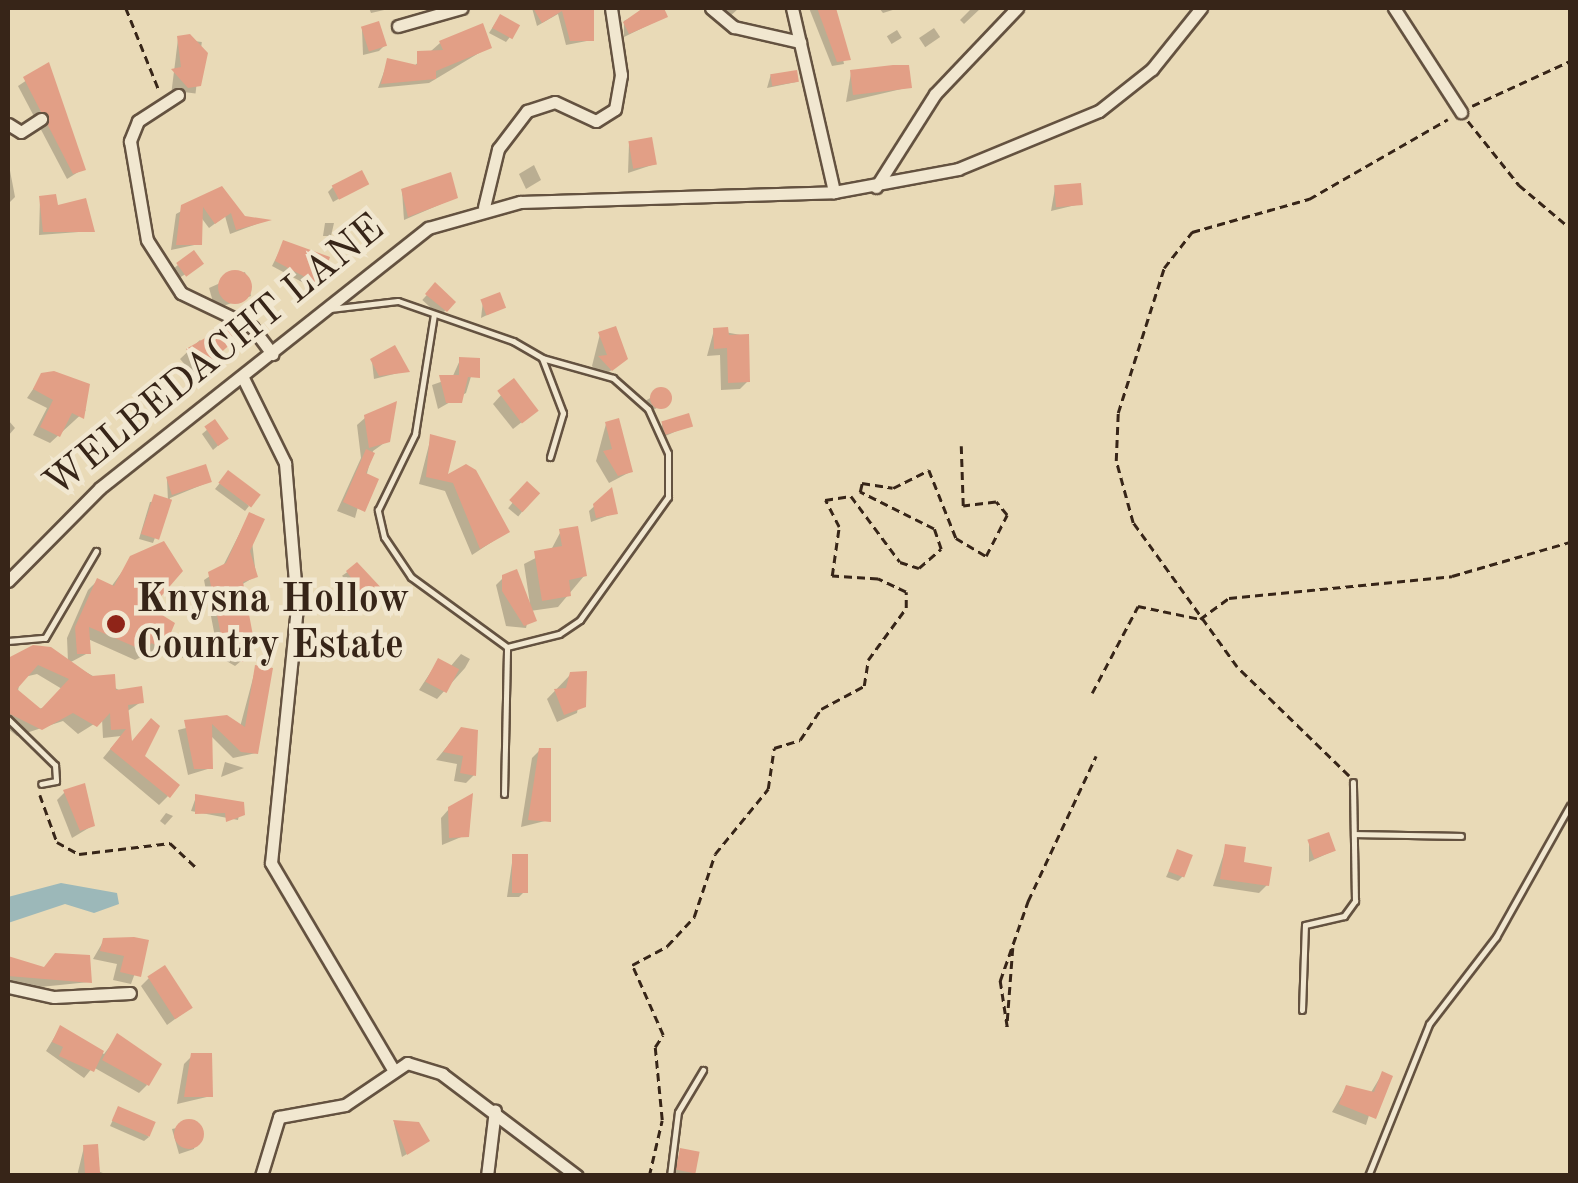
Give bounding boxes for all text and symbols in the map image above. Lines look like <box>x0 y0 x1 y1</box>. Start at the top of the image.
street label: WELBEDACHT LANE <box>35 205 395 509</box>
place label: Knysna Hollow Country Estate <box>136 577 409 671</box>
marker: Knysna Hollow Country Estate <box>105 613 127 635</box>

